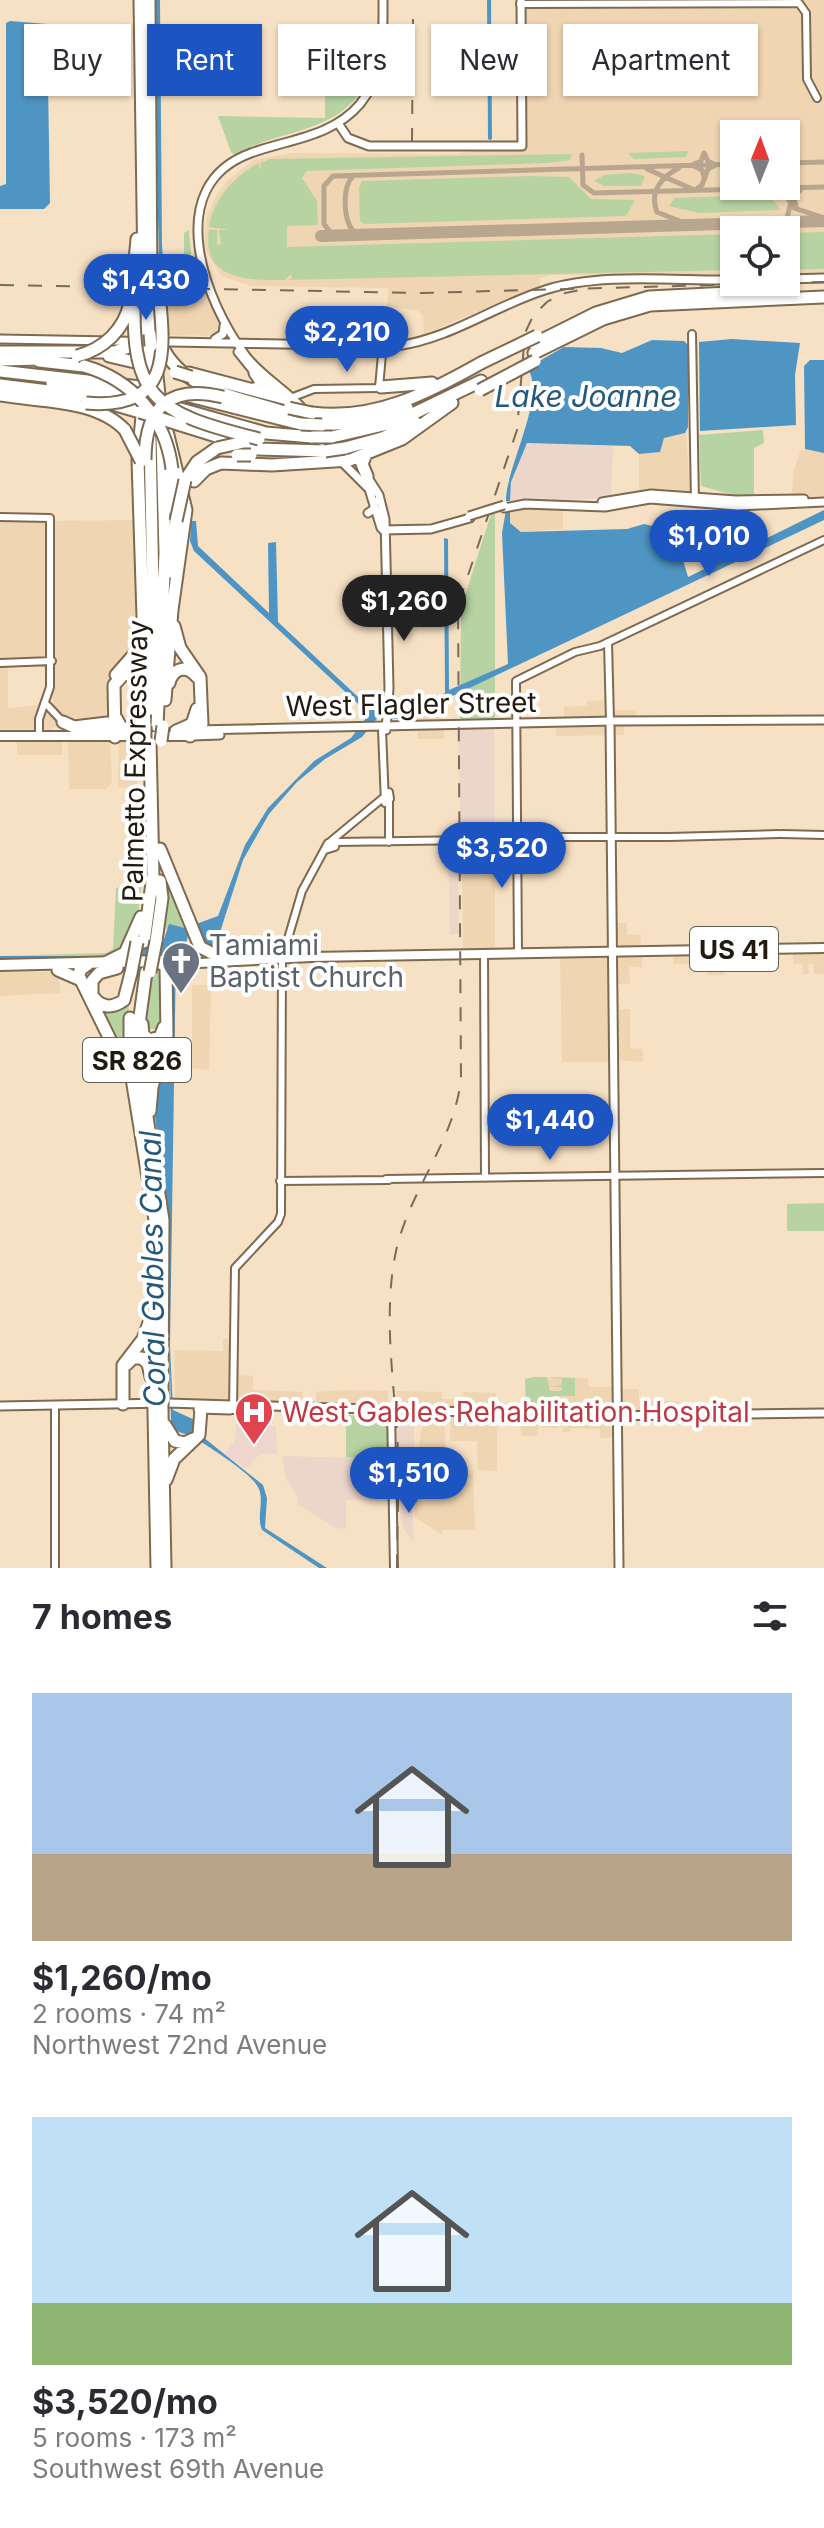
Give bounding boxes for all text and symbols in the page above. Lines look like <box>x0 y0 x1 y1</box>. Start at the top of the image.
chip: Buy <box>24 24 131 96</box>
chip: Rent <box>147 24 262 96</box>
chip: Filters <box>278 24 415 96</box>
chip: New <box>431 24 547 96</box>
chip: Apartment <box>563 24 758 96</box>
north arrow <box>720 120 800 200</box>
map controls <box>720 120 800 296</box>
button: locate <box>720 216 800 296</box>
pin: $1,430 <box>81 254 211 322</box>
text: $1,430 <box>102 264 190 295</box>
pin: $2,210 <box>282 306 412 374</box>
text: $2,210 <box>303 316 391 347</box>
water label: Lake Joanne <box>494 378 678 414</box>
pin: $1,010 <box>644 510 774 578</box>
text: $1,010 <box>668 520 750 551</box>
pin: $1,260 <box>339 575 469 643</box>
text: $1,260 <box>360 585 448 616</box>
street label: Palmetto Expressway <box>116 619 154 903</box>
street label: West Flagler Street <box>285 685 537 723</box>
pin: $3,520 <box>437 822 567 890</box>
text: $3,520 <box>456 832 548 863</box>
road number: US 41 <box>690 927 778 971</box>
place label: Tamiami Baptist Church <box>209 928 404 994</box>
church icon: Tamiami Baptist Church <box>160 940 202 995</box>
road number: SR 826 <box>83 1038 191 1082</box>
pin: $1,440 <box>485 1094 615 1162</box>
text: $1,440 <box>505 1104 595 1135</box>
water label: Coral Gables Canal <box>132 1130 172 1408</box>
hospital icon: West Gables Rehabilitation Hospital <box>233 1391 275 1446</box>
place label: West Gables Rehabilitation Hospital <box>282 1395 750 1429</box>
pin: $1,510 <box>344 1447 474 1515</box>
text: $1,510 <box>368 1457 450 1488</box>
icon: filters <box>748 1594 792 1638</box>
text: 7 homes <box>32 1596 172 1637</box>
icon: home <box>340 1745 484 1889</box>
text: $1,260/mo <box>32 1957 212 1998</box>
text: 2 rooms · 74 m² <box>32 1998 226 2029</box>
text: Northwest 72nd Avenue <box>32 2029 327 2060</box>
icon: home <box>340 2169 484 2313</box>
text: $3,520/mo <box>32 2381 218 2422</box>
text: 5 rooms · 173 m² <box>32 2422 237 2453</box>
text: Southwest 69th Avenue <box>32 2453 324 2484</box>

